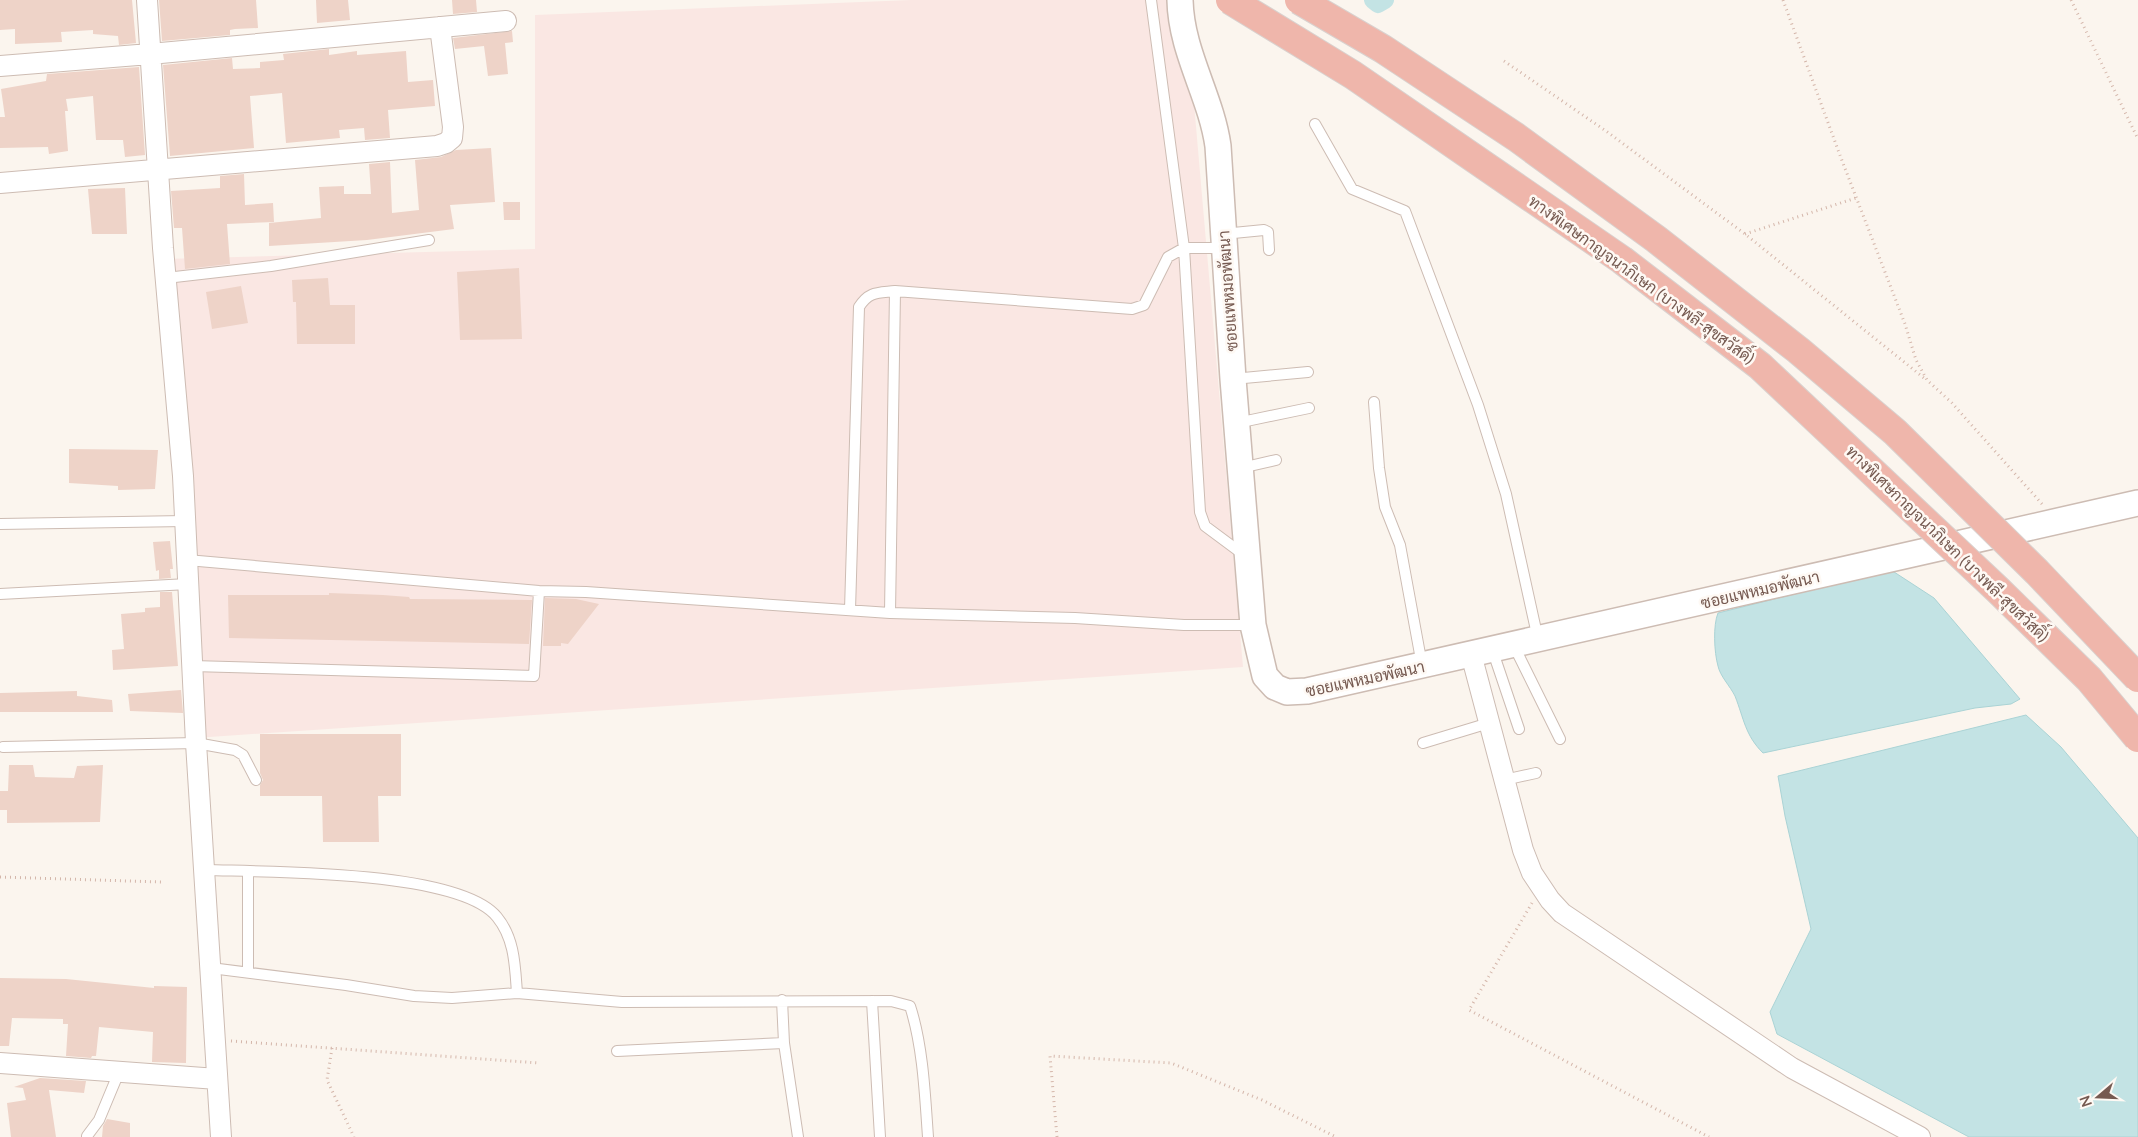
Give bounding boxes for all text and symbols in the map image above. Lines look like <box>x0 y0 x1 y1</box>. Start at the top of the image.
street label: ทางพิเศษกาญจนาภิเษก (บางพลี-สุขสวัสดิ์) <box>1524 187 1761 370</box>
street label: ซอยแพหมอพัฒนา <box>1213 230 1241 352</box>
street label: ทางพิเศษกาญจนาภิเษก (บางพลี-สุขสวัสดิ์) <box>1841 438 2056 647</box>
street label: ซอยแพหมอพัฒนา <box>1699 566 1821 612</box>
street label: ซอยแพหมอพัฒนา <box>1304 656 1426 700</box>
north arrow <box>2073 1072 2123 1122</box>
text: N <box>2075 1094 2095 1109</box>

